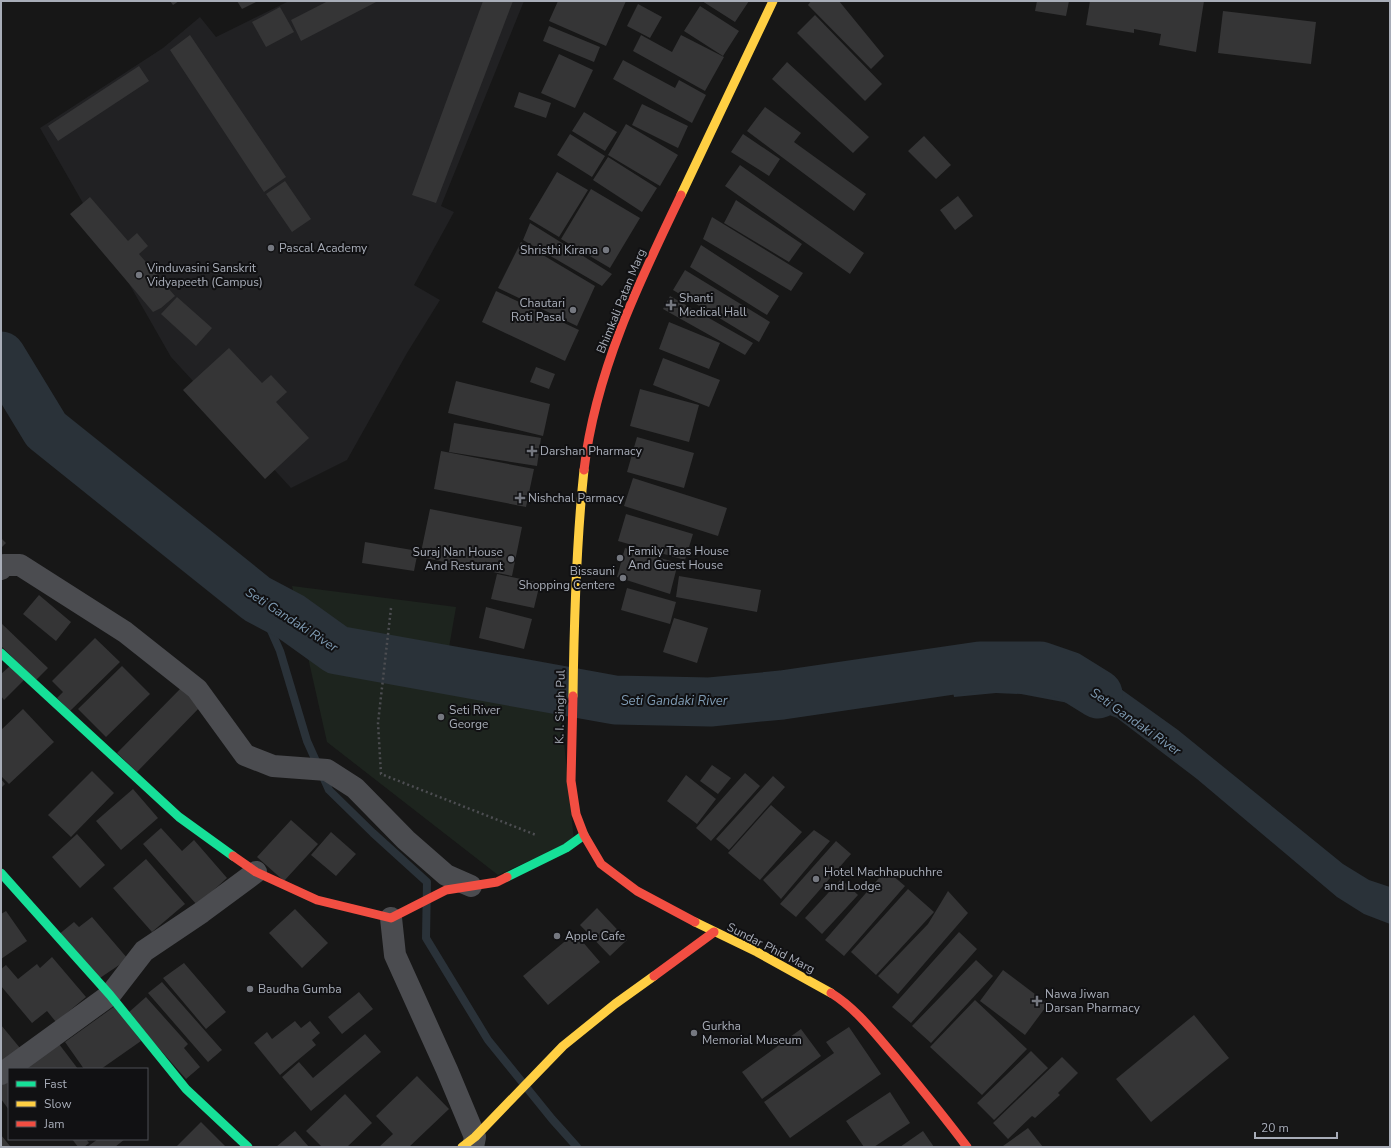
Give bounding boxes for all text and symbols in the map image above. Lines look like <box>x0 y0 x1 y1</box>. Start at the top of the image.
place label: Pascal Academy <box>279 240 368 256</box>
place label: Shristhi Kirana <box>520 242 598 258</box>
marker: Pascal Academy <box>266 243 276 253</box>
marker: Shristhi Kirana <box>601 245 611 255</box>
street label: Bhimkali Patan Marg <box>593 246 649 356</box>
place label: Vinduvasini Sanskrit Vidyapeeth (Campus) <box>146 260 263 290</box>
marker: Vinduvasini Sanskrit Vidyapeeth (Campus) <box>134 270 144 280</box>
place label: Shanti Medical Hall <box>679 290 747 320</box>
place label: Chautari Roti Pasal <box>511 295 565 325</box>
marker: Shanti Medical Hall <box>666 300 676 310</box>
marker: Chautari Roti Pasal <box>568 305 578 315</box>
place label: Darshan Pharmacy <box>540 443 643 459</box>
marker: Darshan Pharmacy <box>527 446 537 456</box>
place label: Nishchal Parmacy <box>528 490 625 506</box>
marker: Nishchal Parmacy <box>515 493 525 503</box>
place label: Family Taas House And Guest House <box>628 543 729 573</box>
place label: Suraj Nan House And Resturant <box>413 544 504 574</box>
marker: Family Taas House And Guest House <box>615 553 625 563</box>
marker: Suraj Nan House And Resturant <box>506 554 516 564</box>
place label: Bissauni Shopping Centere <box>518 563 615 593</box>
marker: Bissauni Shopping Centere <box>618 573 628 583</box>
water label: Seti Gandaki River <box>242 583 341 657</box>
street label: K. I. Singh Pul <box>551 669 569 744</box>
water label: Seti Gandaki River <box>1087 684 1185 760</box>
water label: Seti Gandaki River <box>621 692 728 710</box>
place label: Seti River George <box>449 702 501 732</box>
marker: Seti River George <box>436 712 446 722</box>
place label: Hotel Machhapuchhre and Lodge <box>824 864 943 894</box>
marker: Hotel Machhapuchhre and Lodge <box>811 874 821 884</box>
street label: Sundar Phid Marg <box>724 919 818 977</box>
place label: Apple Cafe <box>565 928 625 944</box>
marker: Apple Cafe <box>552 931 562 941</box>
place label: Baudha Gumba <box>258 981 342 997</box>
marker: Baudha Gumba <box>245 984 255 994</box>
place label: Nawa Jiwan Darsan Pharmacy <box>1045 986 1141 1016</box>
marker: Nawa Jiwan Darsan Pharmacy <box>1032 996 1042 1006</box>
place label: Gurkha Memorial Museum <box>702 1018 802 1048</box>
marker: Gurkha Memorial Museum <box>689 1028 699 1038</box>
legend <box>8 1068 148 1140</box>
text: Fast <box>44 1076 67 1092</box>
text: Slow <box>44 1096 72 1112</box>
scale bar <box>1255 1114 1337 1140</box>
text: Jam <box>43 1116 65 1132</box>
text: 20 m <box>1261 1120 1289 1136</box>

